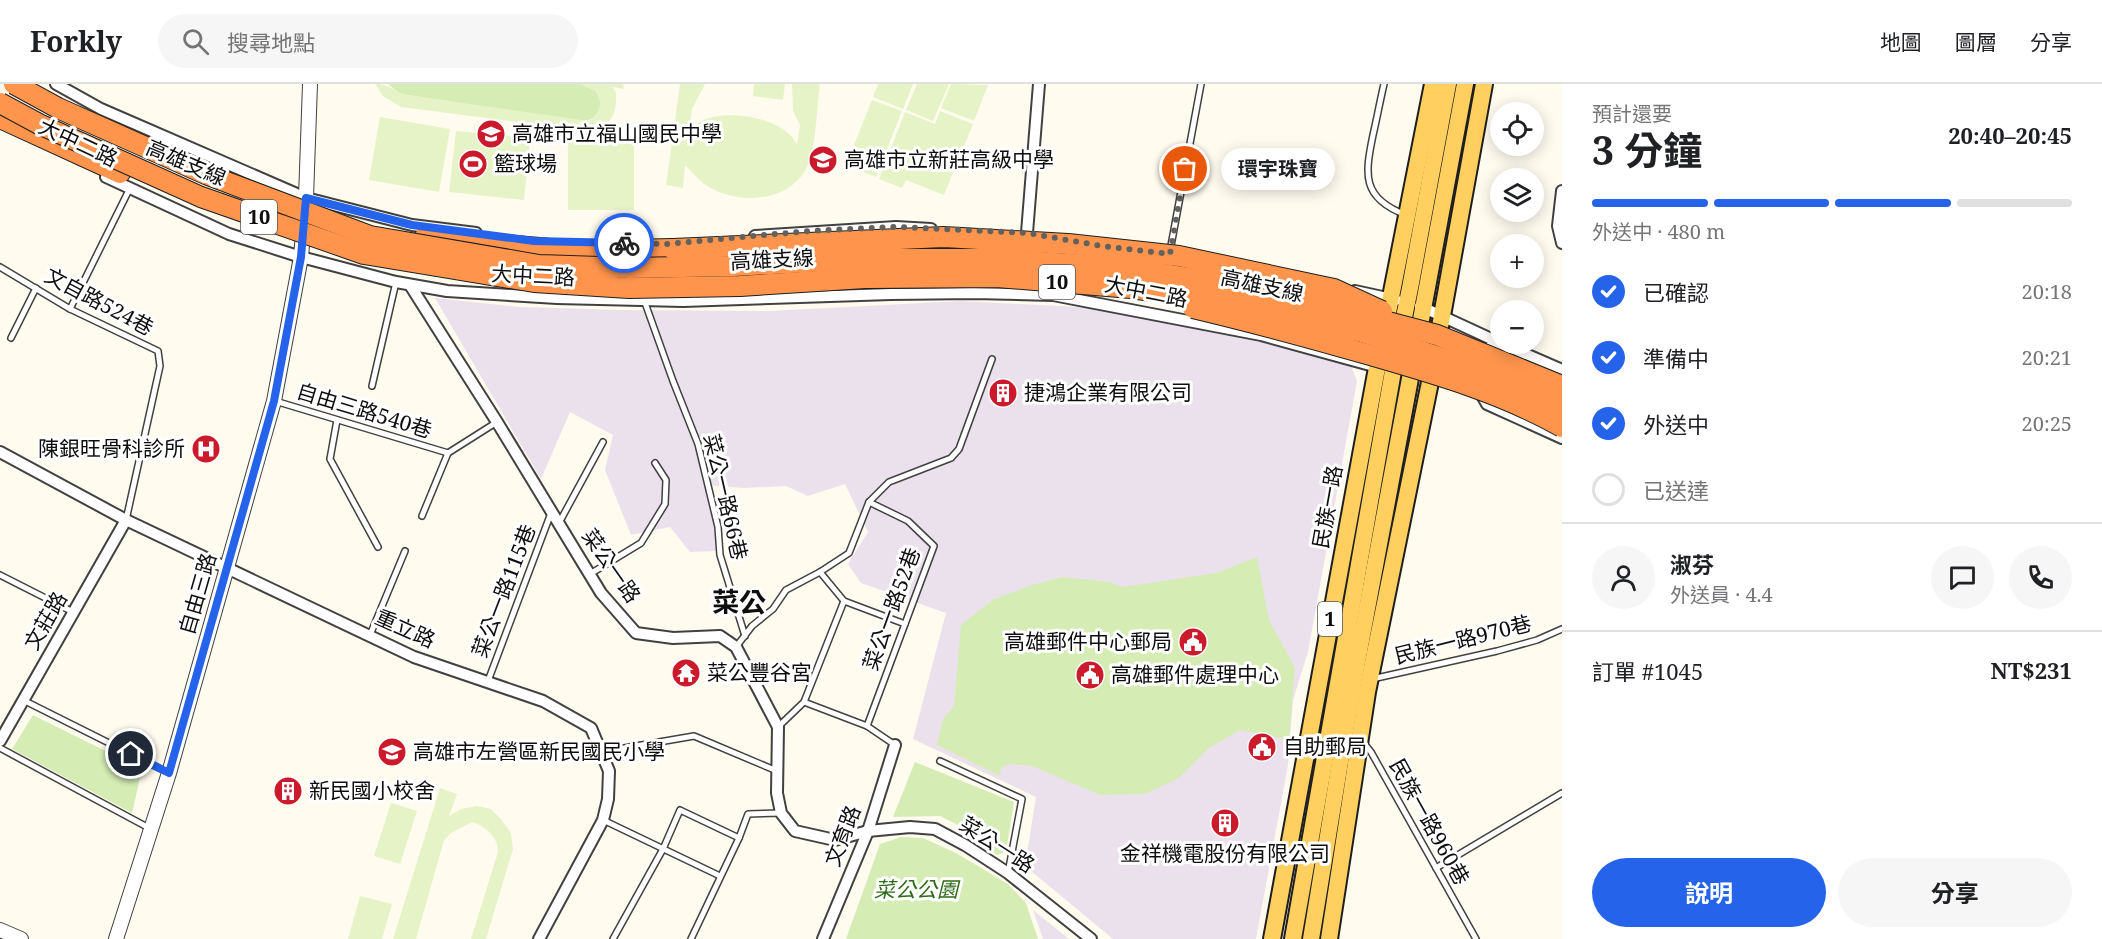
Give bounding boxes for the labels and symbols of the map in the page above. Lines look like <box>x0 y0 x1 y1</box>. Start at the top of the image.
street label: 大中二路 <box>34 112 122 173</box>
school or university icon: 高雄市立福山國民中學 <box>475 118 507 150</box>
place label: 高雄市立福山國民中學 <box>512 119 722 147</box>
street label: 高雄支線 <box>142 133 231 191</box>
pin <box>1159 143 1210 194</box>
school or university icon: 高雄市立新莊高級中學 <box>807 144 839 176</box>
place label: 高雄市立新莊高級中學 <box>844 145 1054 173</box>
sports icon: 籃球場 <box>457 148 489 180</box>
callout: 環宇珠寶 <box>1221 148 1335 190</box>
place label: 籃球場 <box>494 149 557 177</box>
road number: 10 <box>241 200 277 234</box>
courier <box>594 213 654 273</box>
street label: 高雄支線 <box>729 243 815 275</box>
street label: 大中二路 <box>490 259 576 291</box>
street label: 文自路524巷 <box>40 261 159 341</box>
street label: 高雄支線 <box>1218 263 1306 307</box>
road number: 10 <box>1039 265 1075 299</box>
street label: 大中二路 <box>1102 269 1190 313</box>
street label: 自由三路540巷 <box>293 376 435 444</box>
building icon: 捷鴻企業有限公司 <box>987 377 1019 409</box>
place label: 捷鴻企業有限公司 <box>1024 378 1192 406</box>
street label: 菜公一路66巷 <box>698 431 754 563</box>
hospital icon: 陳銀旺骨科診所 <box>190 433 222 465</box>
place label: 陳銀旺骨科診所 <box>38 434 185 462</box>
street label: 民族一路 <box>1306 463 1348 551</box>
street label: 菜公一路115巷 <box>465 520 541 661</box>
street label: 菜公一路 <box>576 523 647 608</box>
street label: 菜公一路52巷 <box>856 544 926 674</box>
street label: 自由三路 <box>172 549 222 638</box>
district label: 菜公 <box>712 583 766 620</box>
street label: 文莊路 <box>17 586 73 655</box>
street label: 重立路 <box>371 602 440 654</box>
road number: 1 <box>1318 602 1342 636</box>
street label: 民族一路970巷 <box>1391 608 1534 670</box>
public building icon: 高雄郵件中心郵局 <box>1177 626 1209 658</box>
place label: 高雄郵件中心郵局 <box>1004 627 1172 655</box>
temple icon: 菜公豐谷宮 <box>670 657 702 689</box>
place label: 菜公豐谷宮 <box>707 658 812 686</box>
public building icon: 高雄郵件處理中心 <box>1074 659 1106 691</box>
place label: 高雄郵件處理中心 <box>1111 660 1279 688</box>
pin <box>105 728 156 779</box>
public building icon: 自助郵局 <box>1246 731 1278 763</box>
place label: 自助郵局 <box>1283 732 1367 760</box>
school or university icon: 高雄市左營區新民國民小學 <box>376 736 408 768</box>
place label: 高雄市左營區新民國民小學 <box>413 737 665 765</box>
street label: 民族一路960巷 <box>1384 753 1476 890</box>
building icon: 新民國小校舍 <box>272 775 304 807</box>
place label: 新民國小校舍 <box>309 776 435 804</box>
street label: 文育路 <box>818 801 866 870</box>
building icon: 金祥機電股份有限公司 <box>1209 807 1241 839</box>
street label: 菜公一路 <box>955 810 1040 879</box>
place label: 金祥機電股份有限公司 <box>1120 839 1330 867</box>
park label: 菜公公園 <box>874 875 961 903</box>

